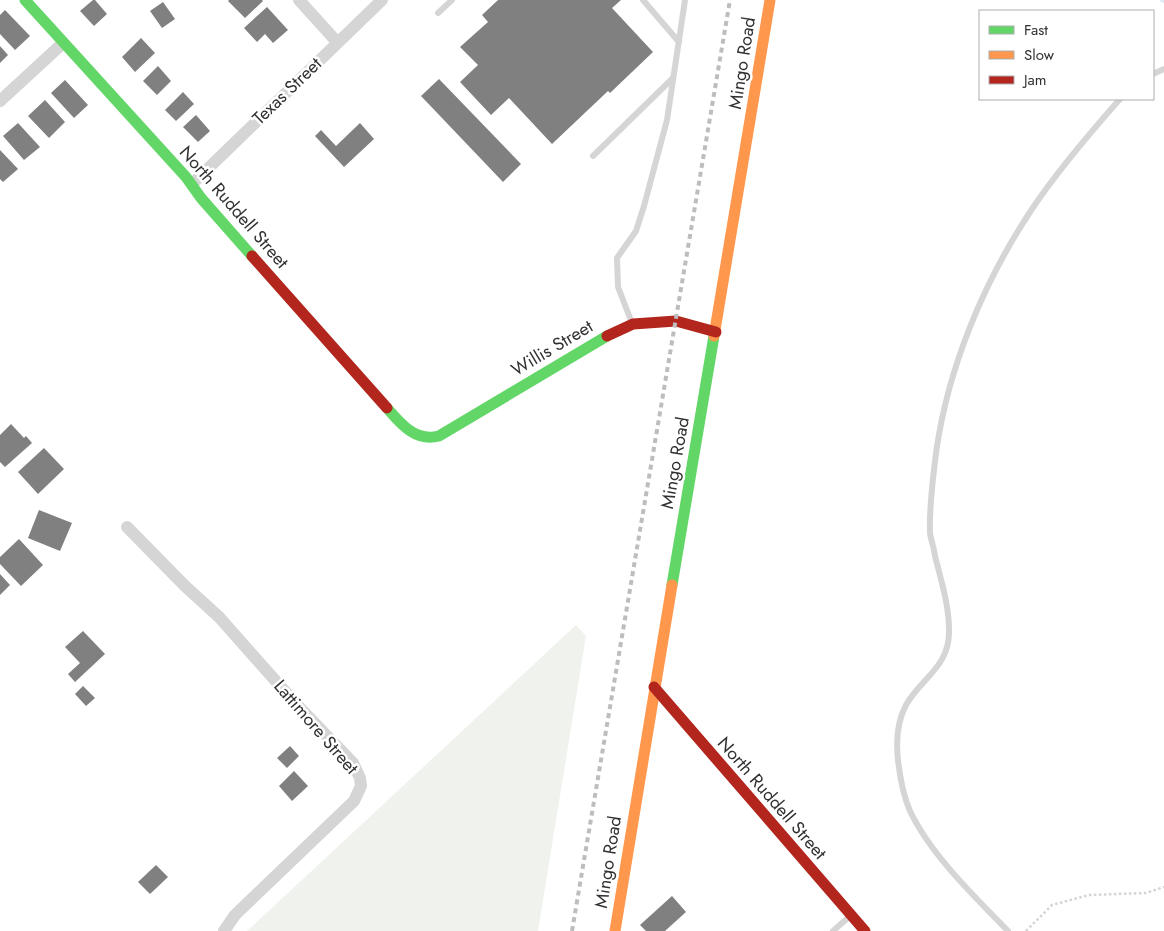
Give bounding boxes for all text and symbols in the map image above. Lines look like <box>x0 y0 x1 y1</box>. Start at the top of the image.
legend <box>979 10 1154 100</box>
street label: Mingo Road <box>722 15 762 111</box>
text: Fast <box>1024 19 1048 41</box>
text: Slow <box>1024 44 1055 66</box>
street label: Texas Street <box>247 51 328 131</box>
text: Jam <box>1022 69 1047 91</box>
street label: North Ruddell Street <box>173 140 295 275</box>
street label: Willis Street <box>506 313 598 383</box>
street label: Mingo Road <box>654 415 696 511</box>
street label: Lattimore Street <box>268 674 365 780</box>
street label: North Ruddell Street <box>711 731 833 866</box>
street label: Mingo Road <box>588 814 628 910</box>

